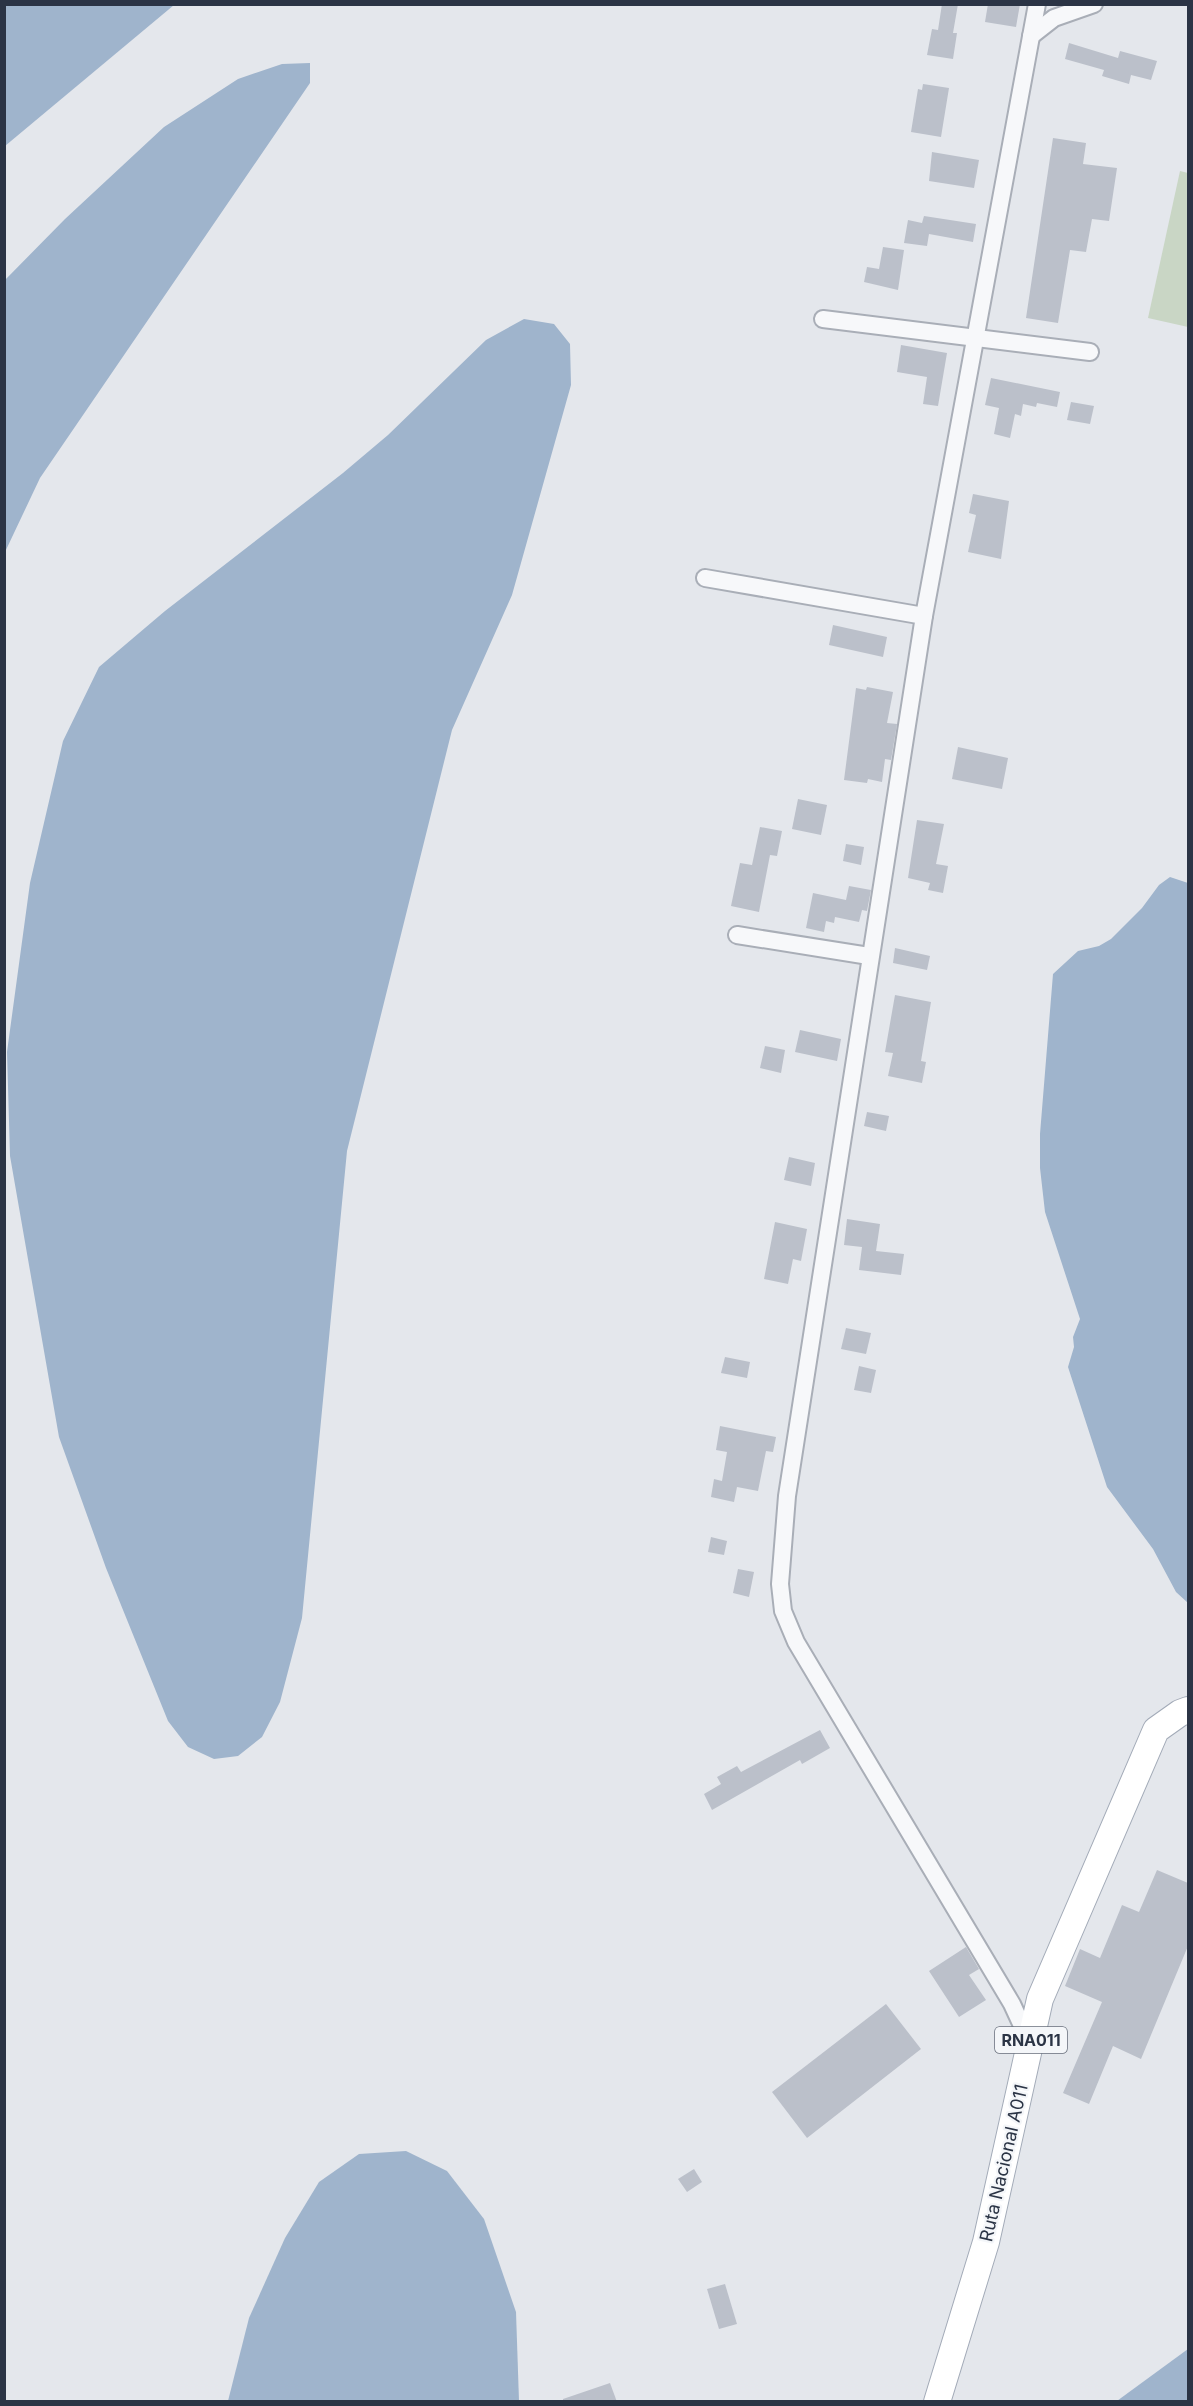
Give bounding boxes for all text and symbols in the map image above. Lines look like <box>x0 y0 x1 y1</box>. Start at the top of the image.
road number: RNA011 <box>995 2027 1067 2053</box>
street label: Ruta Nacional A011 <box>975 2082 1032 2244</box>

